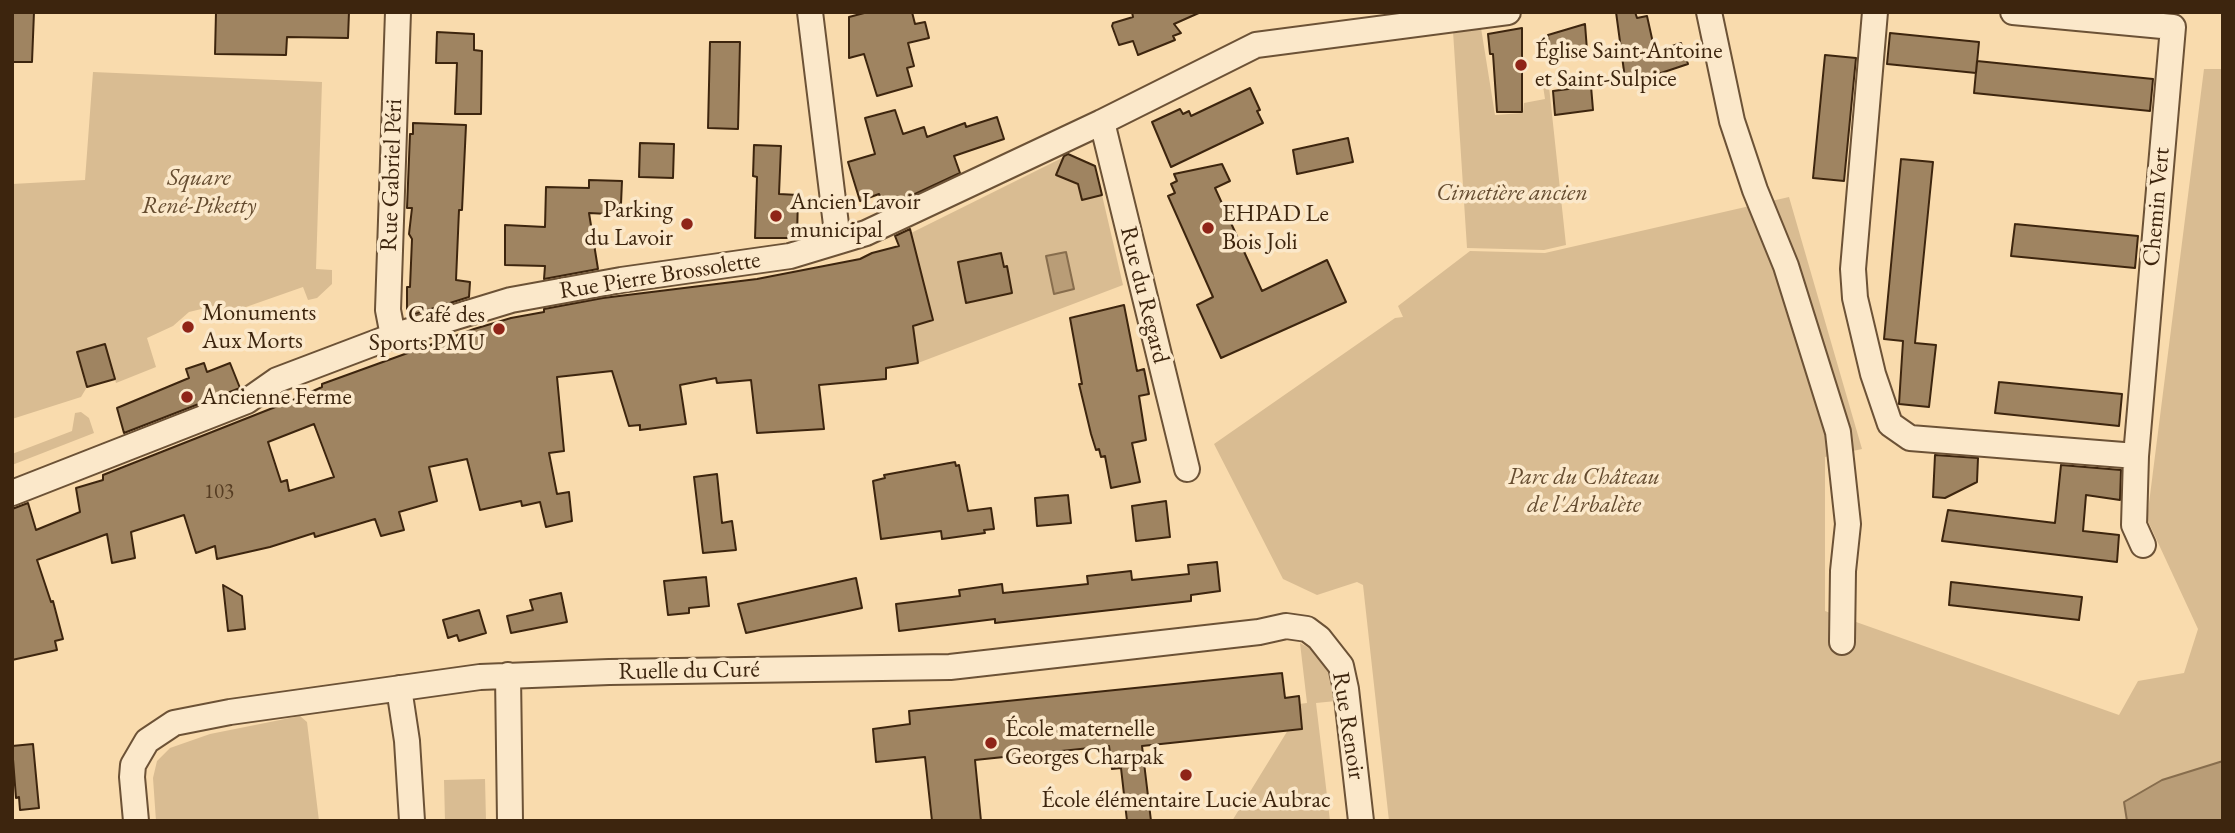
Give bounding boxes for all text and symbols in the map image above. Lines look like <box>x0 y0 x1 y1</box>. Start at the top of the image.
place label: Église Saint-Antoine et Saint-Sulpice <box>1535 37 1723 93</box>
marker: Église Saint-Antoine et Saint-Sulpice <box>1513 57 1529 73</box>
street label: Rue Gabriel Péri <box>375 98 409 252</box>
street label: Chemin Vert <box>2137 146 2177 268</box>
park label: Square René-Piketty <box>142 164 256 220</box>
park label: Cimetière ancien <box>1436 179 1588 207</box>
place label: Ancien Lavoir municipal <box>790 188 921 244</box>
place label: Parking du Lavoir <box>585 196 673 252</box>
place label: EHPAD Le Bois Joli <box>1222 200 1329 256</box>
marker: Ancien Lavoir municipal <box>768 208 784 224</box>
marker: Parking du Lavoir <box>679 216 695 232</box>
marker: EHPAD Le Bois Joli <box>1200 220 1216 236</box>
street label: Rue du Regard <box>1113 224 1175 366</box>
street label: Rue Pierre Brossolette <box>557 246 763 306</box>
place label: Monuments Aux Morts <box>202 299 316 355</box>
place label: Café des Sports PMU <box>369 301 485 357</box>
marker: Monuments Aux Morts <box>180 319 196 335</box>
marker: Café des Sports PMU <box>491 321 507 337</box>
place label: Ancienne Ferme <box>201 383 352 411</box>
marker: Ancienne Ferme <box>179 389 195 405</box>
park label: Parc du Château de l'Arbalète <box>1508 463 1660 519</box>
house number: 103 <box>204 479 234 505</box>
street label: Ruelle du Curé <box>618 655 760 687</box>
street label: Rue Renoir <box>1325 670 1371 782</box>
place label: École maternelle Georges Charpak <box>1005 715 1164 771</box>
marker: École maternelle Georges Charpak <box>983 735 999 751</box>
marker: École élémentaire Lucie Aubrac <box>1178 767 1194 783</box>
place label: École élémentaire Lucie Aubrac <box>1041 786 1331 814</box>

